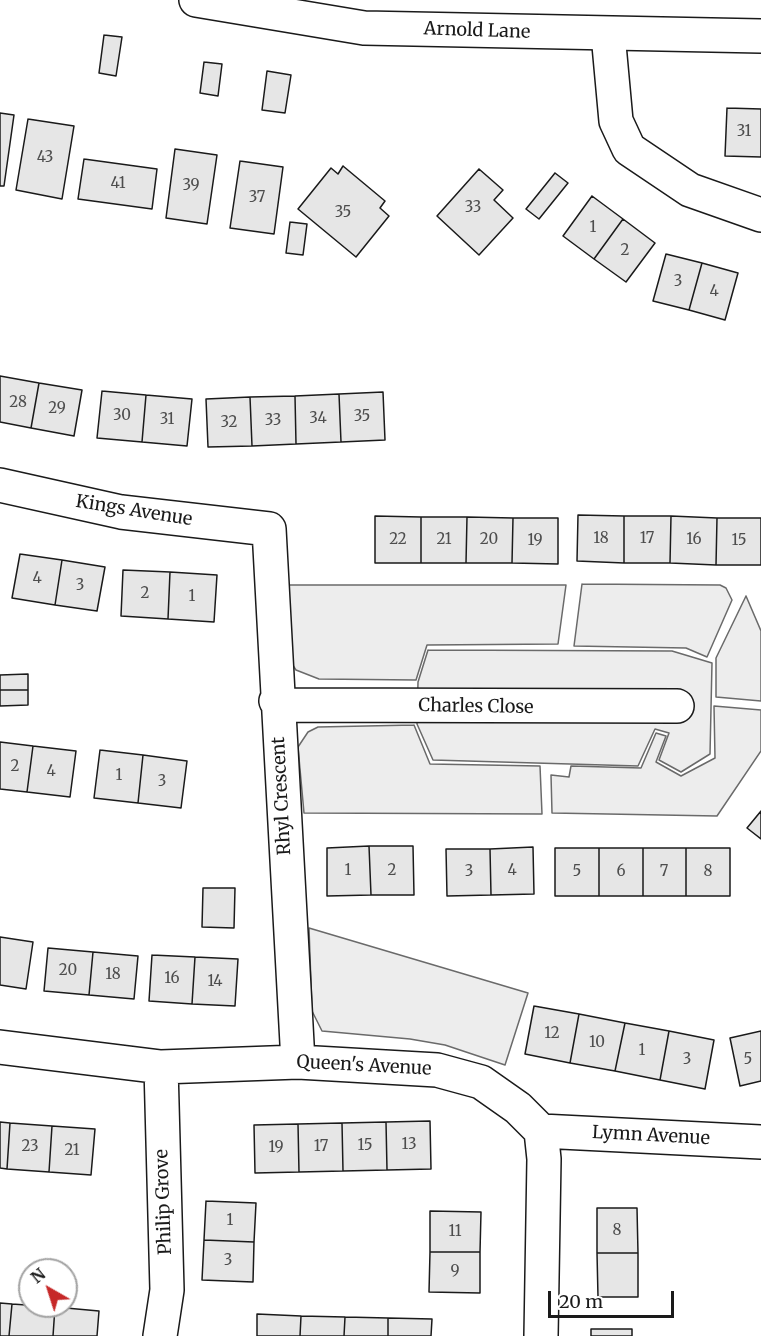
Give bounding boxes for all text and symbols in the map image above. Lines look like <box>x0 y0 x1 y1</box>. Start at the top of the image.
street label: Arnold Lane <box>423 18 531 44</box>
house number: 31 <box>737 123 751 141</box>
house number: 43 <box>37 149 53 167</box>
house number: 41 <box>111 175 125 193</box>
house number: 39 <box>182 177 200 195</box>
house number: 37 <box>249 189 265 207</box>
house number: 33 <box>465 199 481 217</box>
house number: 35 <box>335 204 351 222</box>
house number: 1 <box>590 219 596 237</box>
house number: 2 <box>621 242 629 260</box>
house number: 3 <box>674 273 682 291</box>
house number: 4 <box>709 283 719 301</box>
house number: 28 <box>9 394 27 412</box>
house number: 29 <box>48 400 66 418</box>
house number: 30 <box>113 407 131 425</box>
house number: 35 <box>354 408 370 426</box>
house number: 34 <box>309 410 327 428</box>
house number: 31 <box>160 411 174 429</box>
house number: 33 <box>265 412 281 430</box>
house number: 32 <box>220 414 238 432</box>
street label: Kings Avenue <box>74 491 194 531</box>
house number: 18 <box>593 530 609 548</box>
house number: 17 <box>640 530 654 548</box>
house number: 22 <box>389 531 407 549</box>
house number: 21 <box>436 531 452 549</box>
house number: 20 <box>480 531 498 549</box>
house number: 16 <box>686 531 702 549</box>
house number: 19 <box>527 532 543 550</box>
house number: 15 <box>731 532 747 550</box>
house number: 4 <box>32 570 42 588</box>
house number: 3 <box>76 577 84 595</box>
house number: 2 <box>141 585 149 603</box>
house number: 1 <box>189 588 195 606</box>
street label: Charles Close <box>418 695 534 719</box>
street label: Rhyl Crescent <box>268 736 296 856</box>
house number: 2 <box>11 758 19 776</box>
house number: 4 <box>46 763 56 781</box>
house number: 1 <box>116 767 122 785</box>
house number: 3 <box>158 773 166 791</box>
house number: 1 <box>345 862 351 880</box>
house number: 2 <box>388 862 396 880</box>
house number: 4 <box>507 862 517 880</box>
house number: 3 <box>465 863 473 881</box>
house number: 5 <box>573 863 581 881</box>
house number: 6 <box>616 863 626 881</box>
house number: 7 <box>660 863 668 881</box>
house number: 8 <box>704 863 712 881</box>
house number: 20 <box>59 962 77 980</box>
house number: 18 <box>105 966 121 984</box>
house number: 16 <box>164 970 180 988</box>
house number: 14 <box>207 973 223 991</box>
house number: 12 <box>544 1025 560 1043</box>
house number: 10 <box>589 1034 605 1052</box>
house number: 1 <box>639 1042 645 1060</box>
house number: 3 <box>683 1051 691 1069</box>
house number: 5 <box>744 1051 752 1069</box>
street label: Queen's Avenue <box>296 1052 432 1080</box>
street label: Lymn Avenue <box>592 1122 710 1150</box>
house number: 13 <box>402 1136 416 1154</box>
house number: 15 <box>357 1137 373 1155</box>
house number: 23 <box>22 1138 38 1156</box>
house number: 17 <box>314 1138 328 1156</box>
house number: 19 <box>268 1139 284 1157</box>
house number: 21 <box>64 1142 80 1160</box>
street label: Philip Grove <box>151 1149 177 1255</box>
house number: 1 <box>227 1212 233 1230</box>
house number: 8 <box>613 1222 621 1240</box>
house number: 11 <box>448 1223 462 1241</box>
house number: 3 <box>224 1252 232 1270</box>
north arrow <box>18 1258 78 1318</box>
house number: 9 <box>450 1263 460 1281</box>
text: N <box>27 1264 49 1287</box>
scale bar <box>551 1279 677 1317</box>
text: 20 m <box>559 1290 603 1313</box>

